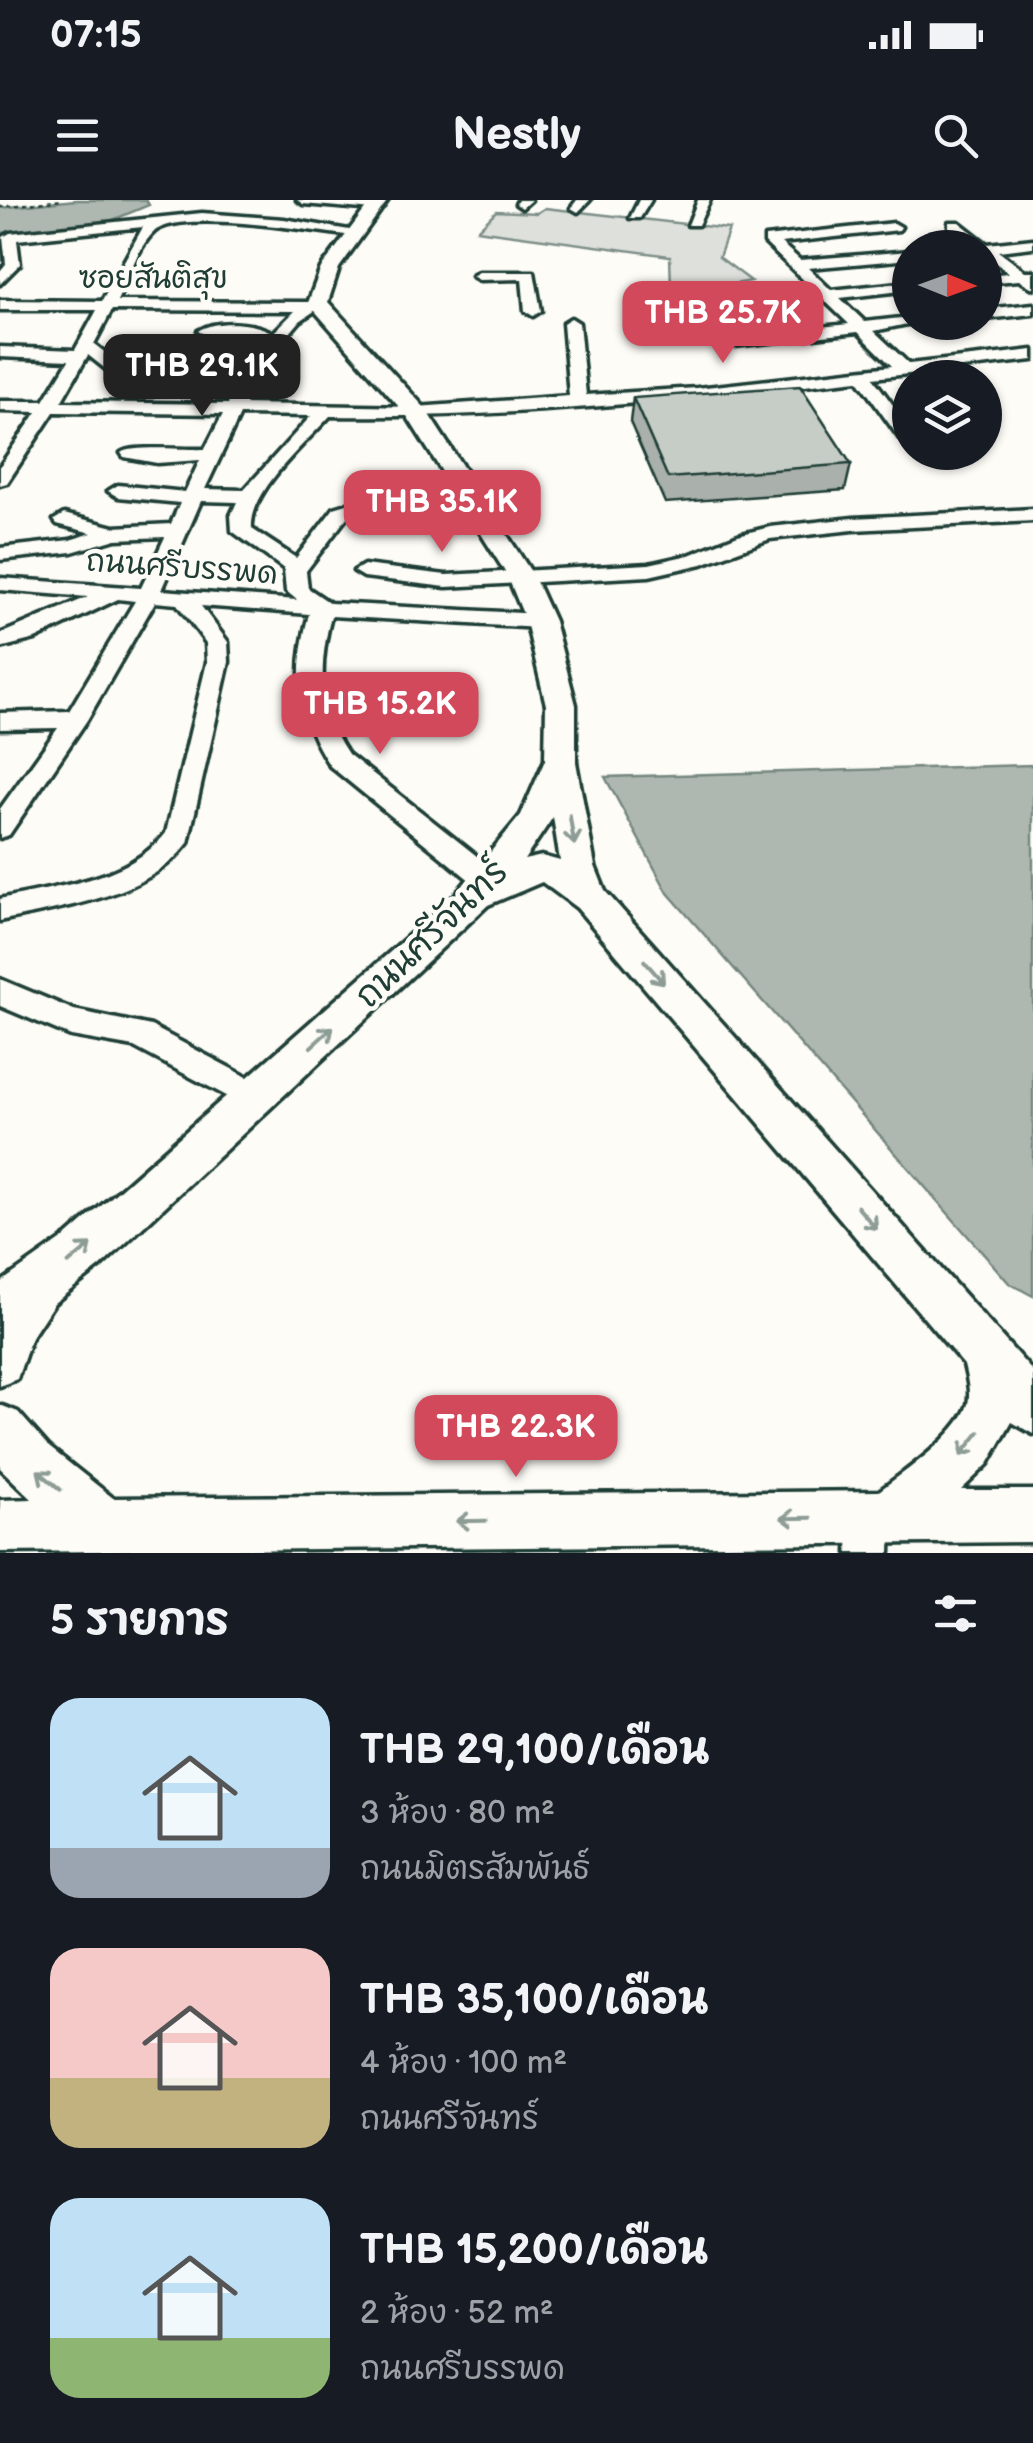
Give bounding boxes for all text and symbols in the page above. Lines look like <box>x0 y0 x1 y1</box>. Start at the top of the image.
text: 07:15 <box>50 13 142 58</box>
icon: menu <box>50 108 105 163</box>
text: Nestly <box>452 108 581 163</box>
icon: search <box>928 108 983 163</box>
north arrow <box>892 230 1002 340</box>
map controls <box>892 230 1002 470</box>
street label: ซอยสันติสุข <box>78 260 228 300</box>
pin: THB 25.7K <box>609 281 837 366</box>
text: THB 25.7K <box>644 294 802 333</box>
pin: THB 29.1K <box>88 334 316 419</box>
text: THB 29.1K <box>125 347 279 386</box>
button: layers <box>892 360 1002 470</box>
pin: THB 35.1K <box>328 470 556 555</box>
text: THB 35.1K <box>366 483 518 522</box>
street label: ถนนศรีบรรพด <box>85 541 279 593</box>
pin: THB 15.2K <box>266 672 494 757</box>
text: THB 15.2K <box>304 685 457 724</box>
one-way arrow <box>563 813 582 846</box>
street label: ถนนศรีจันทร์ <box>345 848 518 1017</box>
one-way arrow <box>642 959 665 984</box>
one-way arrow <box>309 1025 334 1048</box>
one-way arrow <box>855 1204 877 1230</box>
one-way arrow <box>67 1243 93 1265</box>
pin: THB 22.3K <box>402 1395 630 1480</box>
text: THB 22.3K <box>437 1408 595 1447</box>
one-way arrow <box>959 1430 981 1456</box>
one-way arrow <box>37 1469 63 1491</box>
one-way arrow <box>780 1508 812 1528</box>
one-way arrow <box>455 1512 487 1531</box>
icon: filters <box>928 1586 983 1641</box>
text: 5 รายการ <box>50 1596 229 1647</box>
text: THB 29,100/เดือน <box>360 1725 709 1776</box>
icon: home <box>130 1738 250 1858</box>
text: 3 ห้อง · 80 m² <box>360 1794 555 1833</box>
text: ถนนมิตรสัมพันธ์ <box>360 1850 590 1889</box>
text: THB 35,100/เดือน <box>360 1975 708 2026</box>
icon: home <box>130 1988 250 2108</box>
text: 4 ห้อง · 100 m² <box>360 2044 567 2083</box>
text: ถนนศรีจันทร์ <box>360 2100 539 2139</box>
text: THB 15,200/เดือน <box>360 2225 708 2276</box>
icon: home <box>130 2238 250 2358</box>
text: 2 ห้อง · 52 m² <box>360 2294 554 2333</box>
text: ถนนศรีบรรพด <box>360 2350 565 2389</box>

